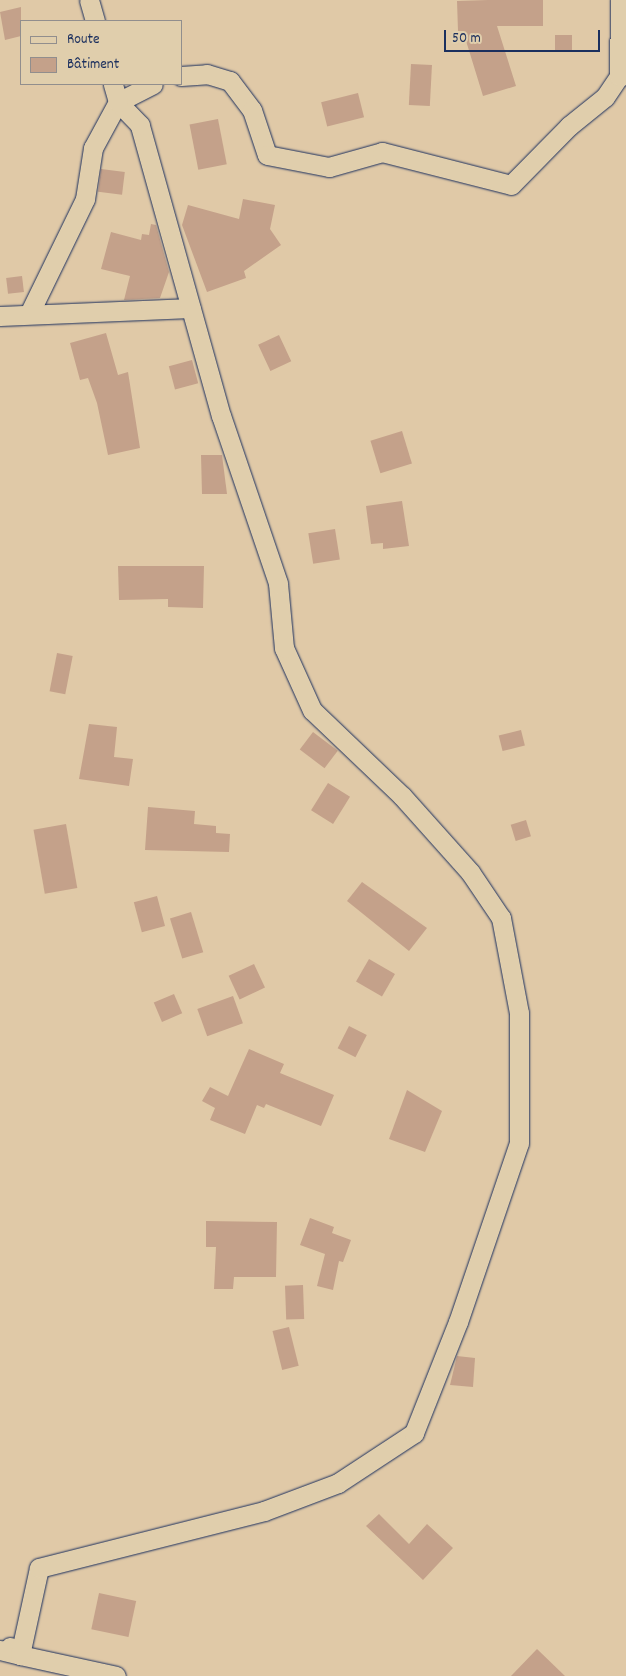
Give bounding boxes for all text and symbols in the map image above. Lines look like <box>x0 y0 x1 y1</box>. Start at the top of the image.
legend <box>20 20 182 85</box>
scale bar <box>446 20 602 52</box>
text: 50 m <box>452 28 481 50</box>
text: Route <box>67 29 100 51</box>
text: Bâtiment <box>67 54 119 76</box>

